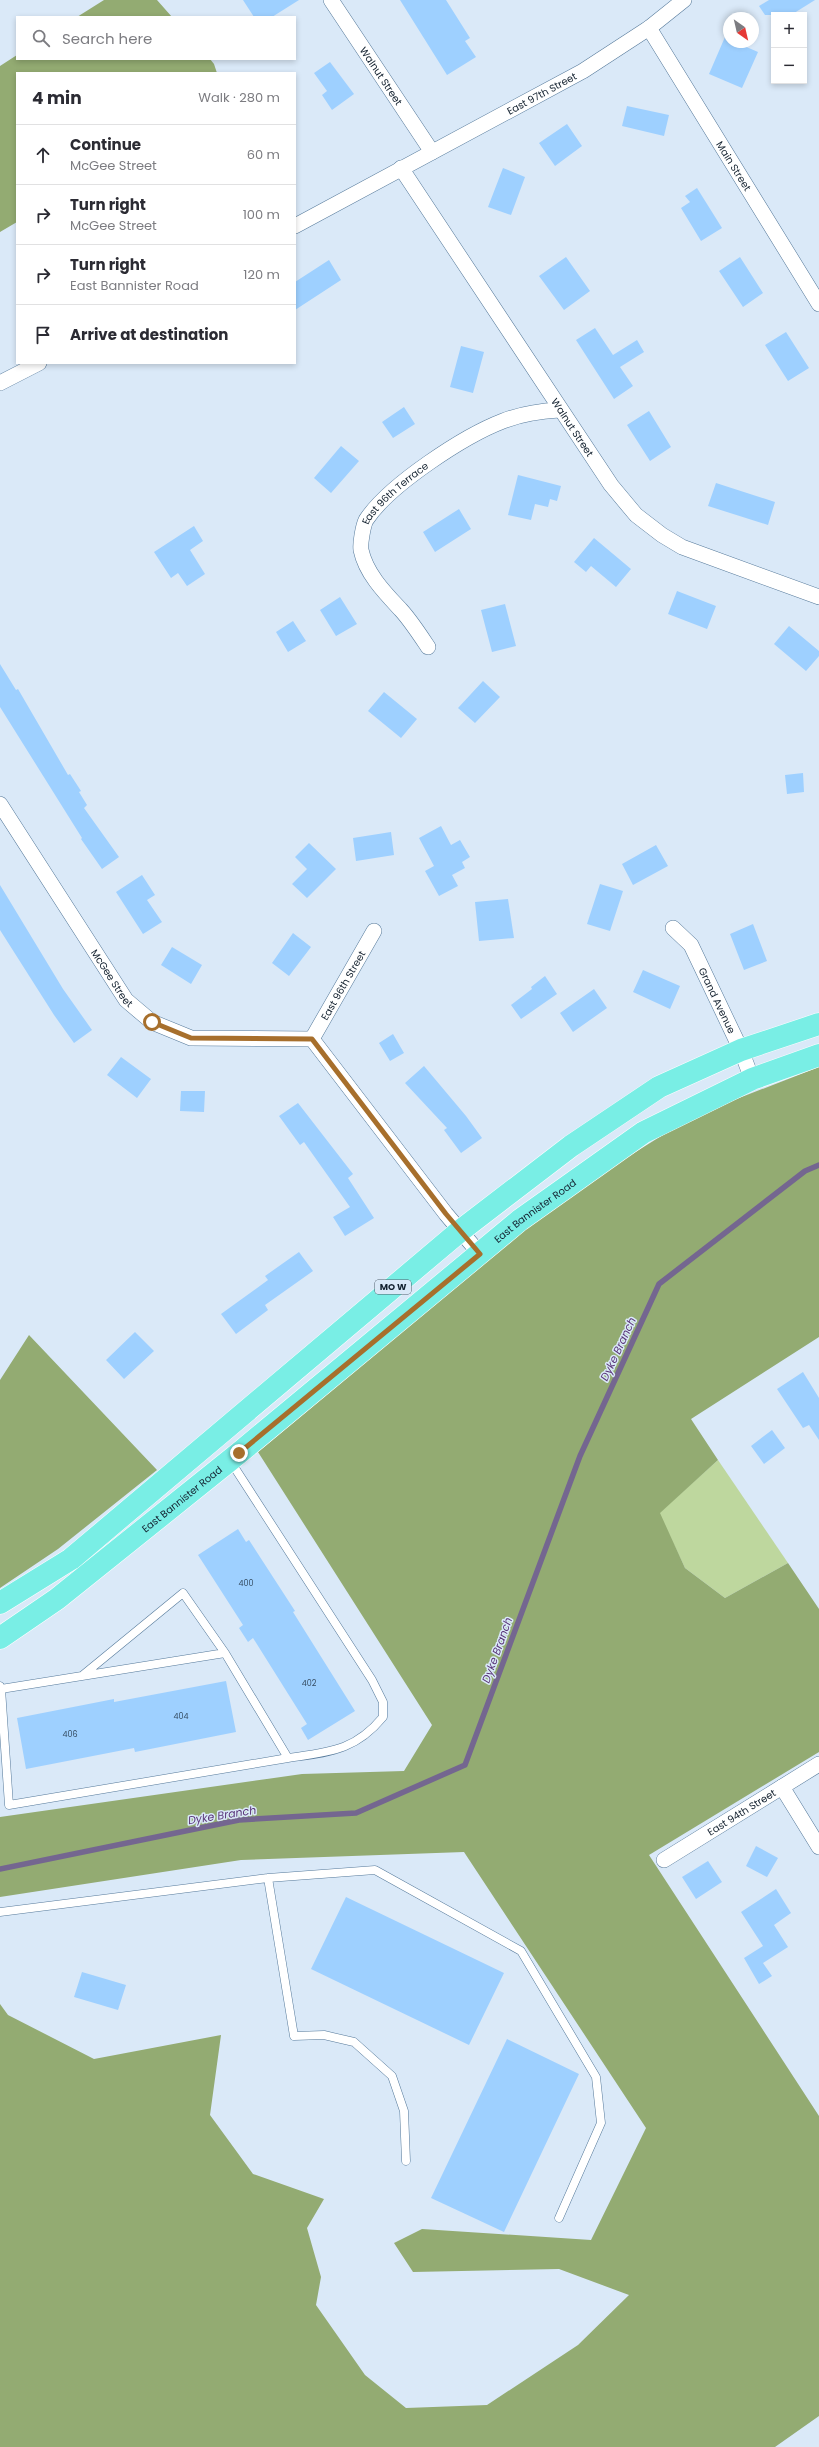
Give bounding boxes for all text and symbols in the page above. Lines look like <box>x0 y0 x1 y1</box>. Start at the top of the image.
north arrow <box>723 12 759 48</box>
map controls <box>771 12 807 84</box>
button: + <box>771 12 807 48</box>
search box <box>16 16 296 60</box>
icon: search <box>30 27 52 49</box>
text: Search here <box>62 28 152 49</box>
street label: Walnut Street <box>356 44 406 108</box>
button: − <box>771 48 807 84</box>
street label: East 97th Street <box>504 68 579 118</box>
text: 4 min <box>32 86 82 110</box>
text: Walk · 280 m <box>198 88 280 107</box>
text: Continue <box>70 134 141 155</box>
street label: Main Street <box>713 138 755 194</box>
icon: ahead <box>32 144 54 166</box>
text: 60 m <box>247 145 280 164</box>
text: McGee Street <box>70 156 157 175</box>
text: Turn right <box>70 194 146 215</box>
icon: right <box>32 204 54 226</box>
text: 100 m <box>243 205 280 224</box>
text: McGee Street <box>70 216 157 235</box>
text: Turn right <box>70 254 146 275</box>
icon: right <box>32 264 54 286</box>
text: 120 m <box>243 265 280 284</box>
text: East Bannister Road <box>70 276 199 295</box>
icon: arrive <box>32 324 54 346</box>
text: Arrive at destination <box>70 324 228 345</box>
street label: Walnut Street <box>548 395 598 460</box>
street label: East 96th Terrace <box>358 458 431 526</box>
street label: McGee Street <box>88 946 137 1011</box>
street label: East 96th Street <box>317 947 369 1023</box>
street label: Grand Avenue <box>695 965 740 1036</box>
route start <box>143 1013 161 1031</box>
street label: East Bannister Road <box>491 1175 579 1246</box>
road number: MO W <box>375 1280 411 1294</box>
water label: Dyke Branch <box>596 1314 640 1384</box>
route end <box>230 1444 248 1462</box>
street label: East Bannister Road <box>138 1462 225 1536</box>
house number: 400 <box>238 1578 254 1589</box>
water label: Dyke Branch <box>478 1615 516 1685</box>
house number: 402 <box>302 1678 317 1689</box>
house number: 404 <box>173 1711 189 1722</box>
house number: 406 <box>62 1729 78 1740</box>
street label: East 94th Street <box>704 1785 779 1839</box>
water label: Dyke Branch <box>187 1802 257 1828</box>

